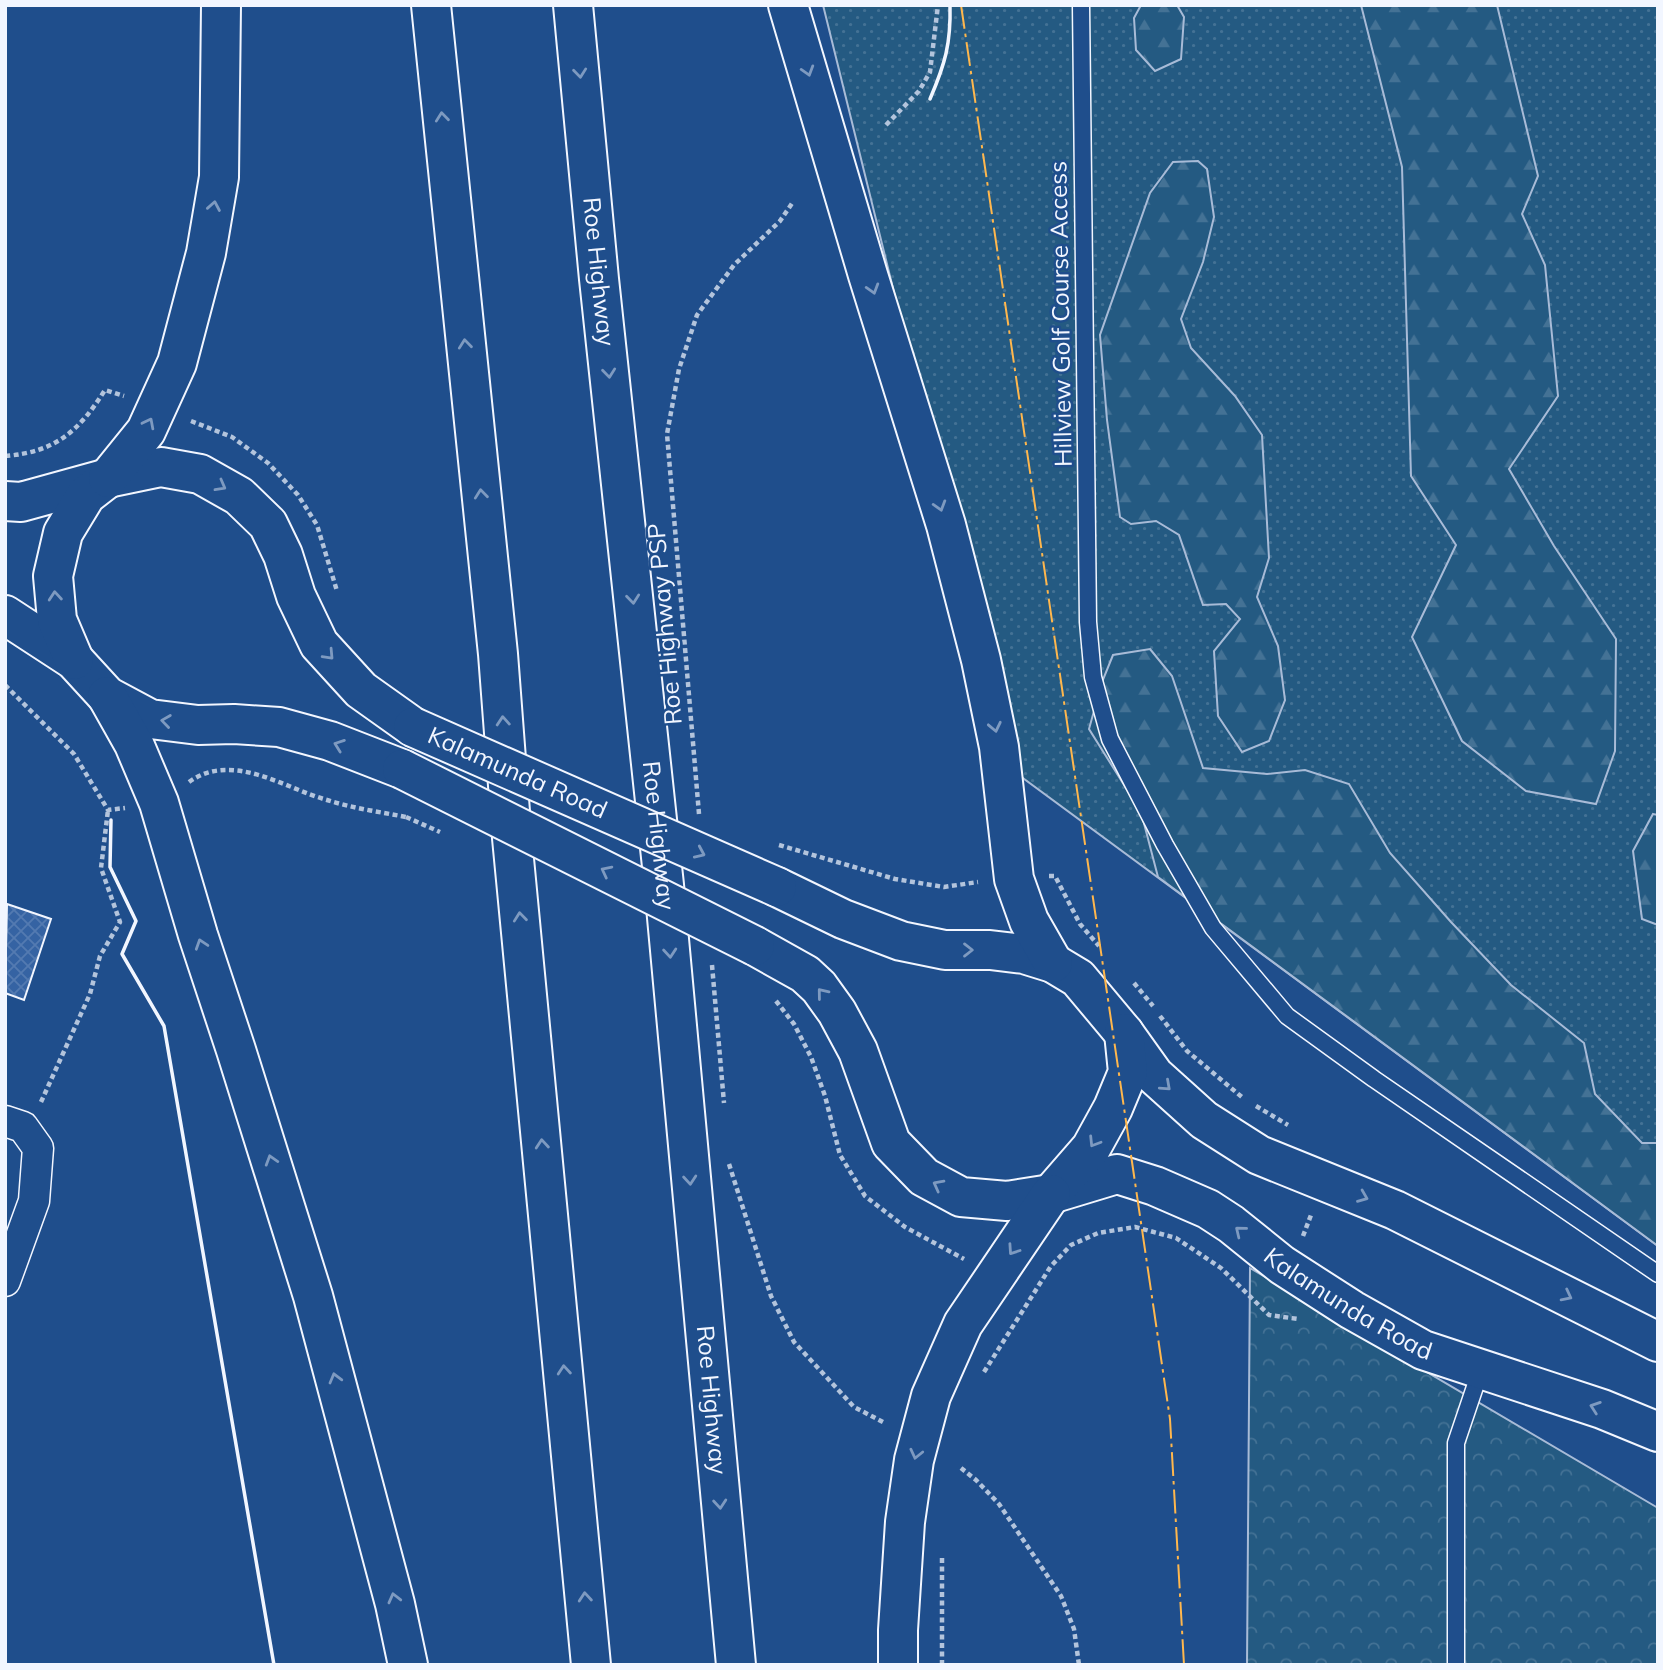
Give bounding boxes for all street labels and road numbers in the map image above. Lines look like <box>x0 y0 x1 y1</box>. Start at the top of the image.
street label: Hillview Golf Course Access <box>1042 161 1078 467</box>
street label: Roe Highway <box>577 196 622 348</box>
street label: Roe Highway PSP <box>640 522 688 726</box>
street label: Kalamunda Road <box>424 719 612 824</box>
street label: Roe Highway <box>637 760 682 912</box>
street label: Kalamunda Road <box>1258 1240 1436 1366</box>
street label: Roe Highway <box>691 1324 734 1476</box>

